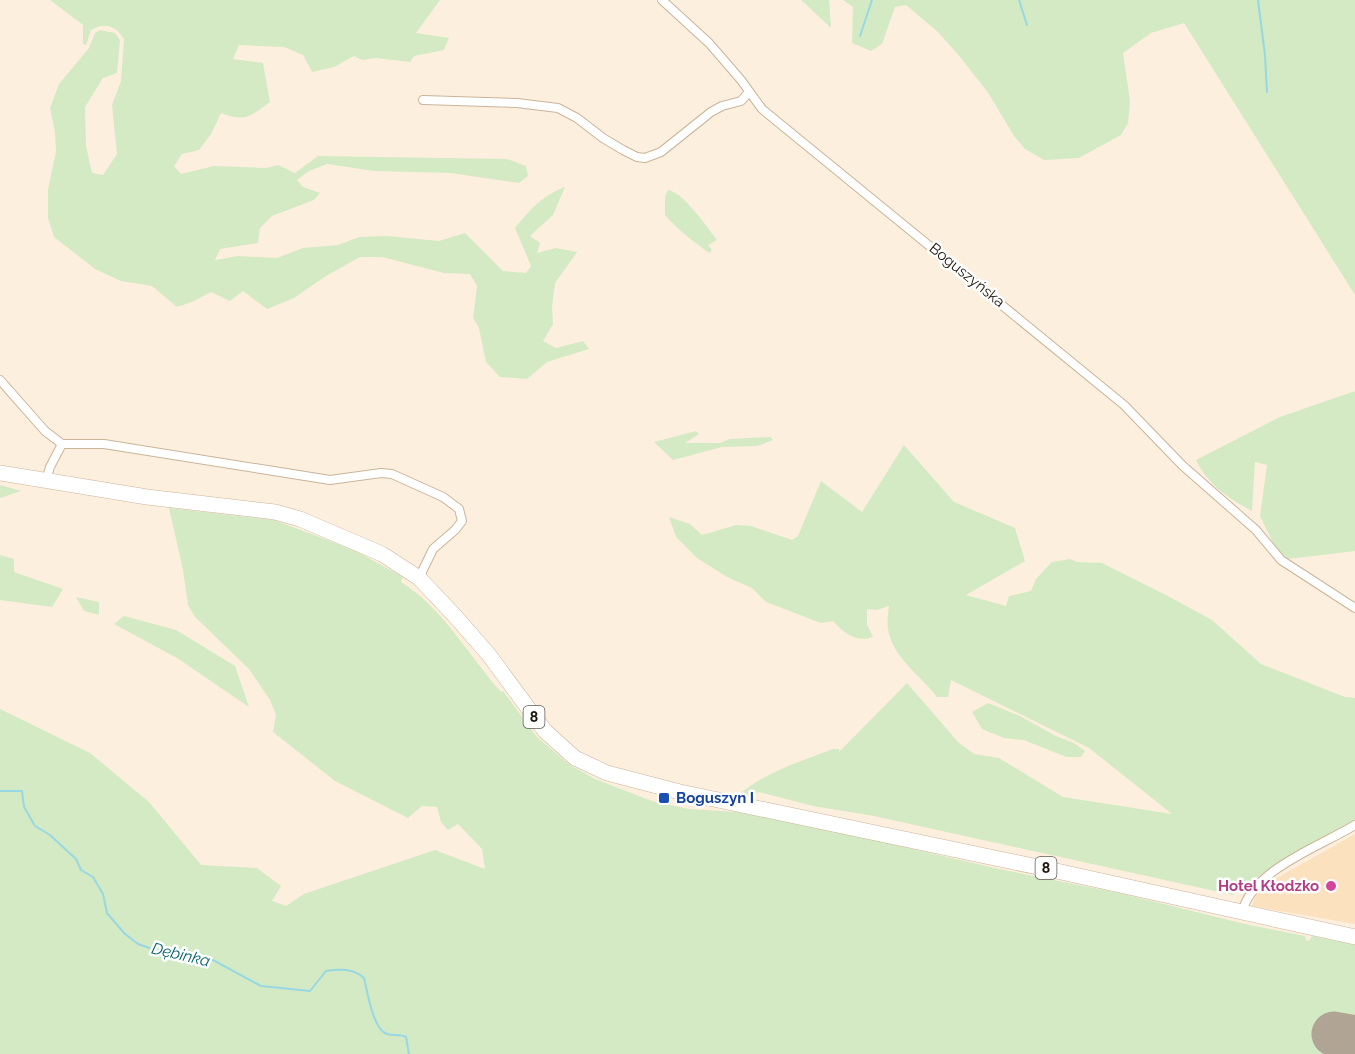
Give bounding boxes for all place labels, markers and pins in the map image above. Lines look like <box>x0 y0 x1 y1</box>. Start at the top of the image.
place label: Boguszyn I <box>676 789 754 807</box>
marker: Boguszyn I <box>657 791 671 805</box>
place label: Hotel Kłodzko <box>1218 877 1319 895</box>
marker: Hotel Kłodzko <box>1324 879 1338 893</box>

